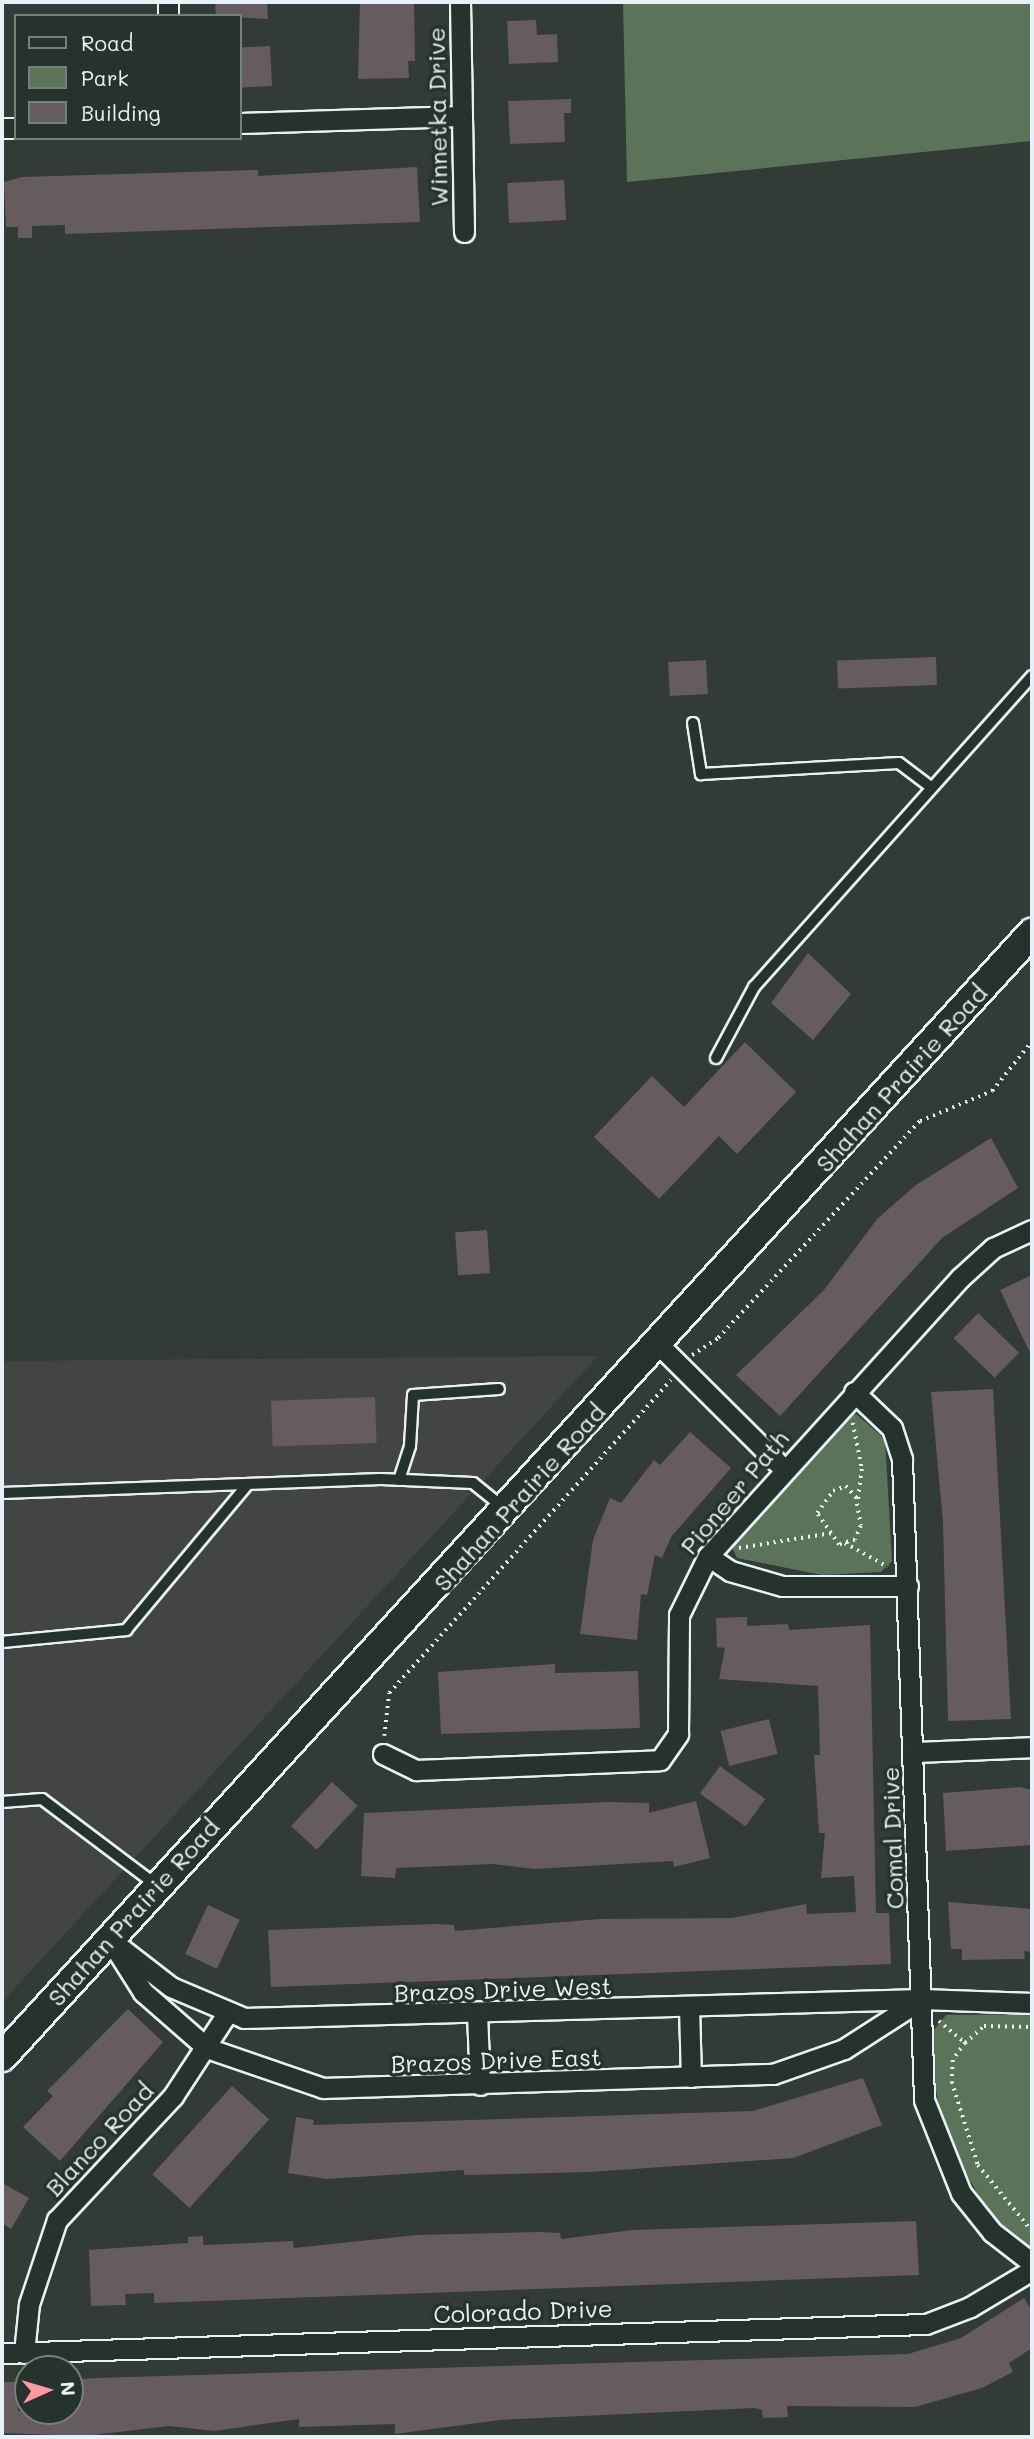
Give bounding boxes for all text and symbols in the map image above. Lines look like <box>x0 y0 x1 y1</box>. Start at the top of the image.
legend <box>14 14 242 140</box>
street label: Winnetka Drive <box>421 27 453 207</box>
text: Road <box>81 29 133 56</box>
text: Park <box>81 64 129 91</box>
text: Building <box>81 99 161 126</box>
street label: Shahan Prairie Road <box>809 978 993 1178</box>
street label: Shahan Prairie Road <box>427 1397 611 1597</box>
street label: Pioneer Path <box>674 1424 794 1560</box>
street label: Comal Drive <box>875 1766 909 1910</box>
street label: Shahan Prairie Road <box>41 1812 225 2012</box>
street label: Brazos Drive West <box>394 1971 612 2007</box>
street label: Brazos Drive East <box>390 2042 602 2078</box>
street label: Blanco Road <box>39 2076 159 2202</box>
street label: Colorado Drive <box>433 2293 613 2329</box>
north arrow <box>14 2355 84 2425</box>
text: N <box>55 2381 81 2397</box>

